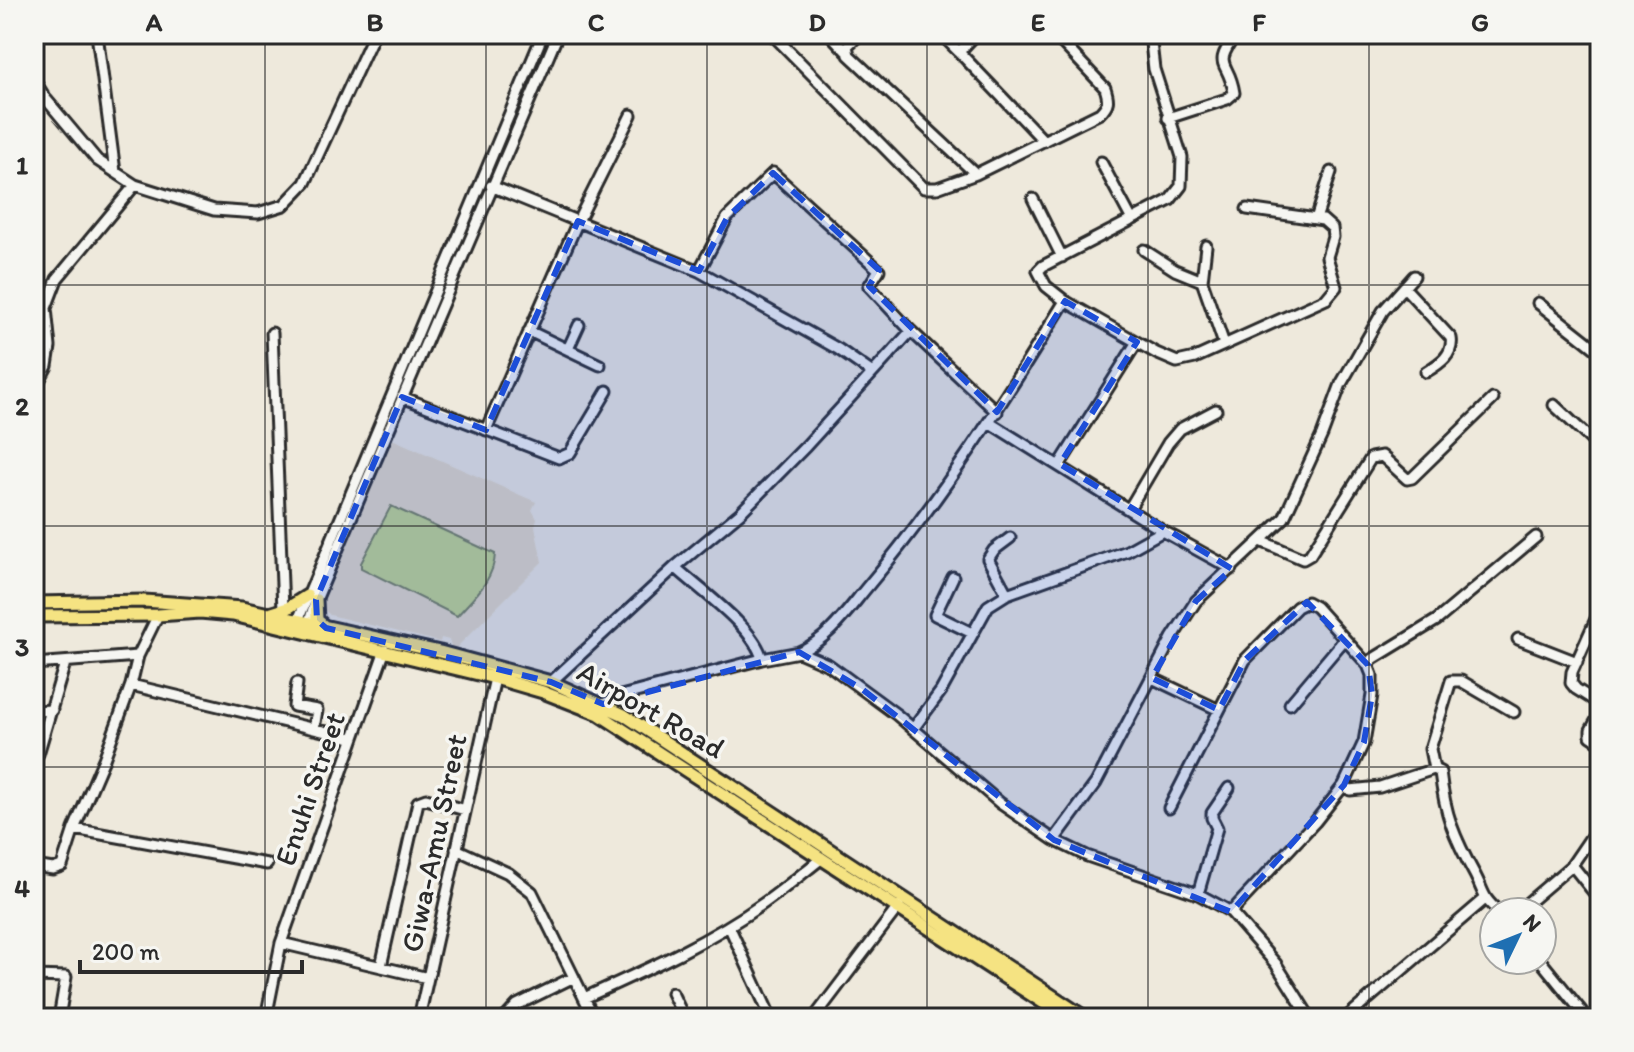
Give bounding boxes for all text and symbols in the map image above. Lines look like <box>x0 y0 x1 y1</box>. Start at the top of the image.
text: A <box>145 6 163 38</box>
text: B <box>367 6 384 38</box>
text: C <box>588 6 605 38</box>
text: D <box>808 6 826 38</box>
text: E <box>1031 6 1045 38</box>
text: F <box>1252 6 1266 38</box>
text: G <box>1471 6 1489 38</box>
text: 1 <box>16 149 28 181</box>
text: 2 <box>15 390 29 422</box>
text: 3 <box>15 631 29 663</box>
street label: Airport Road <box>571 653 731 767</box>
street label: Enuhi Street <box>266 707 353 870</box>
street label: Giwa-Amu Street <box>392 730 475 955</box>
text: 4 <box>14 872 30 904</box>
north arrow <box>1478 896 1558 976</box>
text: N <box>1517 908 1547 937</box>
scale bar <box>80 924 302 974</box>
text: 200 m <box>92 937 160 966</box>

